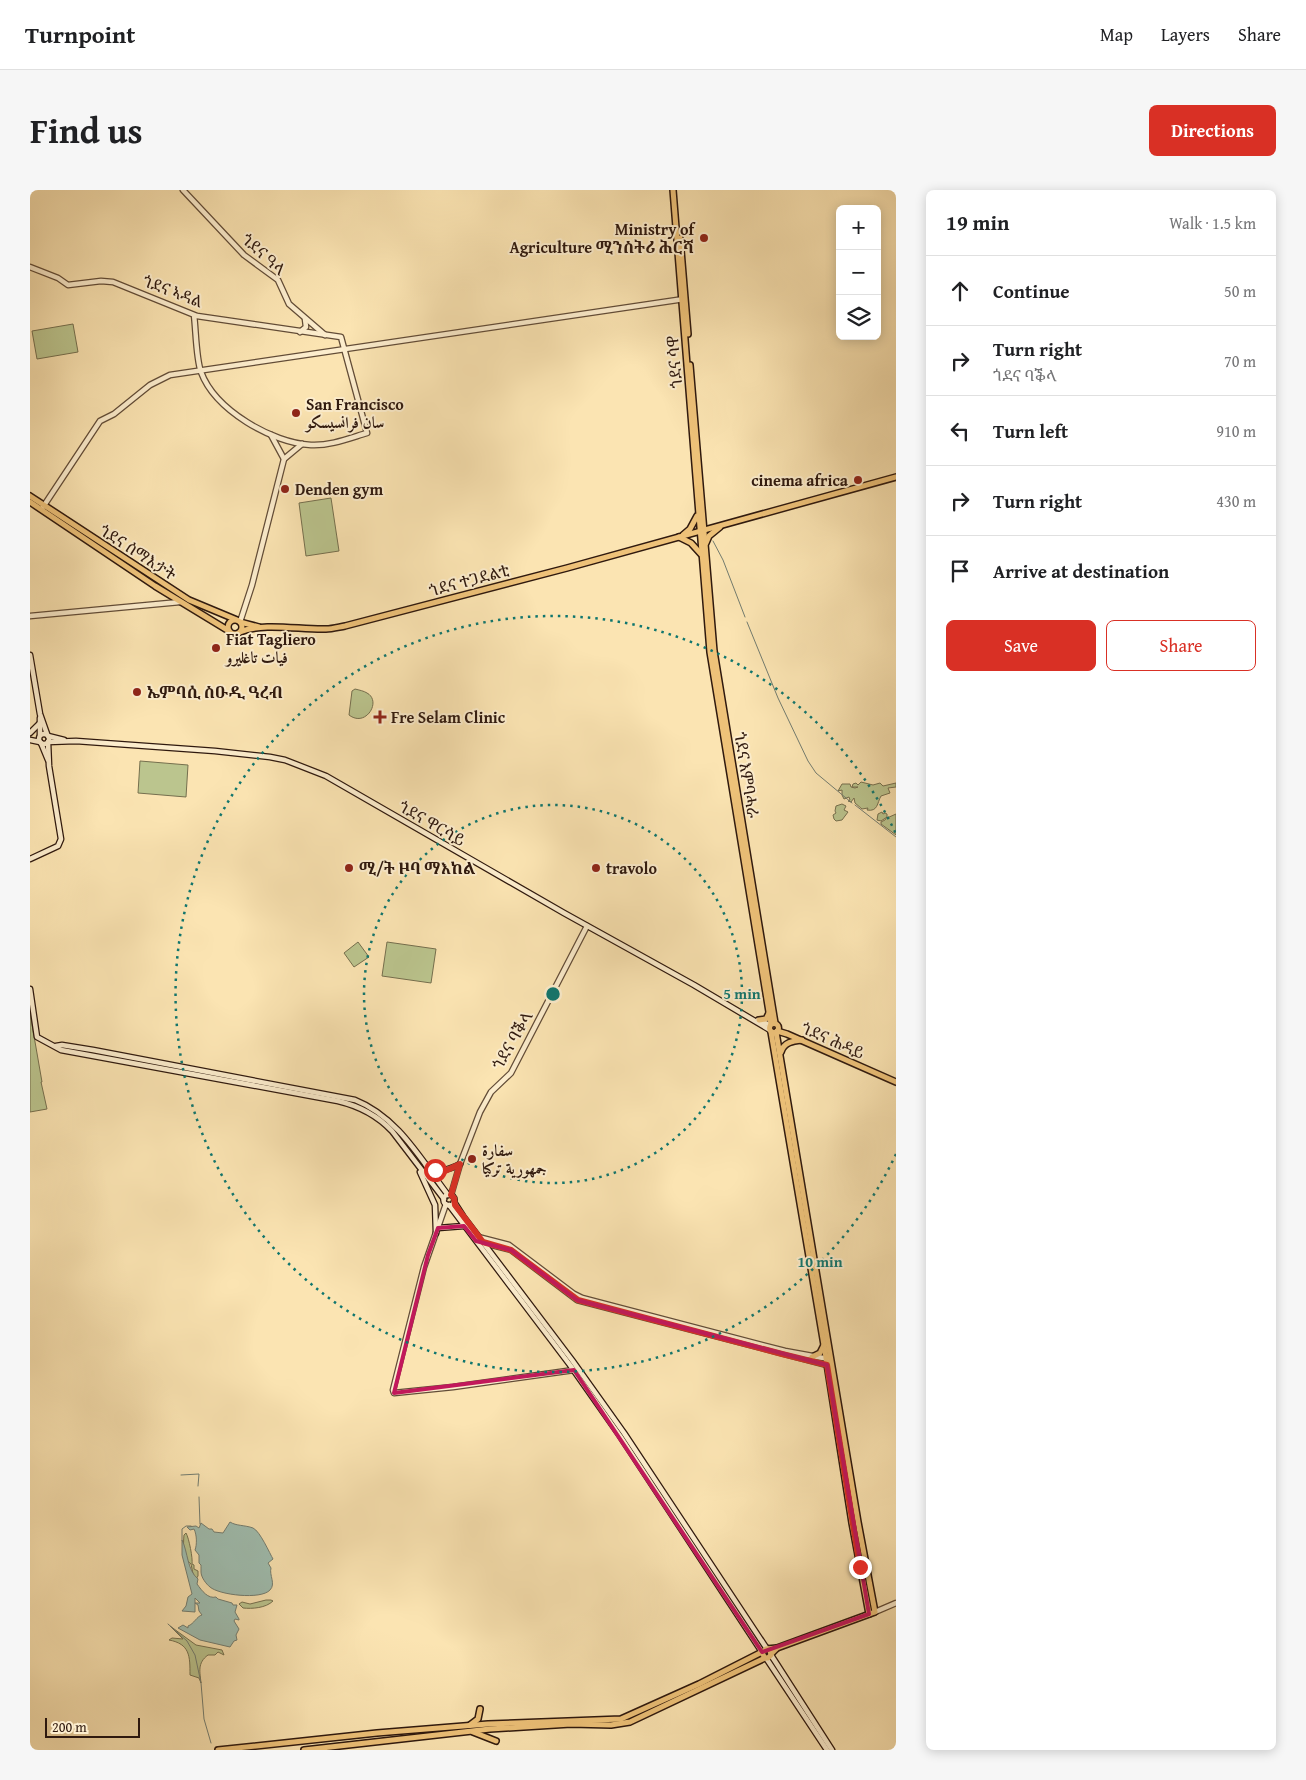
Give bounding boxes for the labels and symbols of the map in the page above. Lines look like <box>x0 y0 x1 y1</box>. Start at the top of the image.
place label: Ministry of Agriculture ሚንስትሪ ሕርሻ <box>509 217 696 259</box>
street label: ጎደና ዓላ <box>236 227 292 281</box>
marker: Ministry of Agriculture ሚንስትሪ ሕርሻ <box>698 232 710 244</box>
street label: ጎደና ኣዳል <box>139 269 207 313</box>
street label: ጎደና ሳዋ <box>660 335 688 389</box>
place label: San Francisco سان فرانسيسكو <box>304 392 404 434</box>
marker: San Francisco سان فرانسيسكو <box>290 407 302 419</box>
place label: cinema africa <box>751 468 849 492</box>
marker: cinema africa <box>852 474 864 486</box>
place label: Denden gym <box>295 477 383 501</box>
marker: Denden gym <box>279 483 291 495</box>
street label: ጎደና ሰማእታት <box>95 518 182 586</box>
street label: ጎደና ተጋደልቲ <box>426 558 512 602</box>
place label: Fiat Tagliero فيات تاغليرو <box>224 627 316 669</box>
marker: Fiat Tagliero فيات تاغليرو <box>210 642 222 654</box>
place label: ኤምባሲ ስዑዲ ዓረብ <box>147 680 283 704</box>
marker: ኤምባሲ ስዑዲ ዓረብ <box>131 686 143 698</box>
place label: Fre Selam Clinic <box>391 705 506 729</box>
marker: Fre Selam Clinic <box>373 710 387 724</box>
street label: ጎደና እምባሓራ <box>728 730 766 820</box>
street label: ጎደና ዋርሳይ <box>394 794 470 852</box>
place label: ሚ/ት ዞባ ማእከል <box>359 856 476 880</box>
place label: travolo <box>606 856 658 880</box>
marker: ሚ/ት ዞባ ማእከል <box>343 862 355 874</box>
marker: travolo <box>590 862 602 874</box>
text: 5 min <box>723 983 761 1004</box>
centre of rings <box>544 985 562 1003</box>
street label: ጎደና ባቕላ <box>486 1006 539 1074</box>
street label: ጎደና ሕዳይ <box>798 1015 868 1065</box>
place label: سفارة جمهورية تركيا <box>482 1138 547 1180</box>
marker: سفارة جمهورية تركيا <box>466 1153 478 1165</box>
route start <box>424 1159 447 1182</box>
text: 10 min <box>797 1251 843 1272</box>
route end <box>849 1556 872 1579</box>
scale bar <box>45 1715 140 1738</box>

